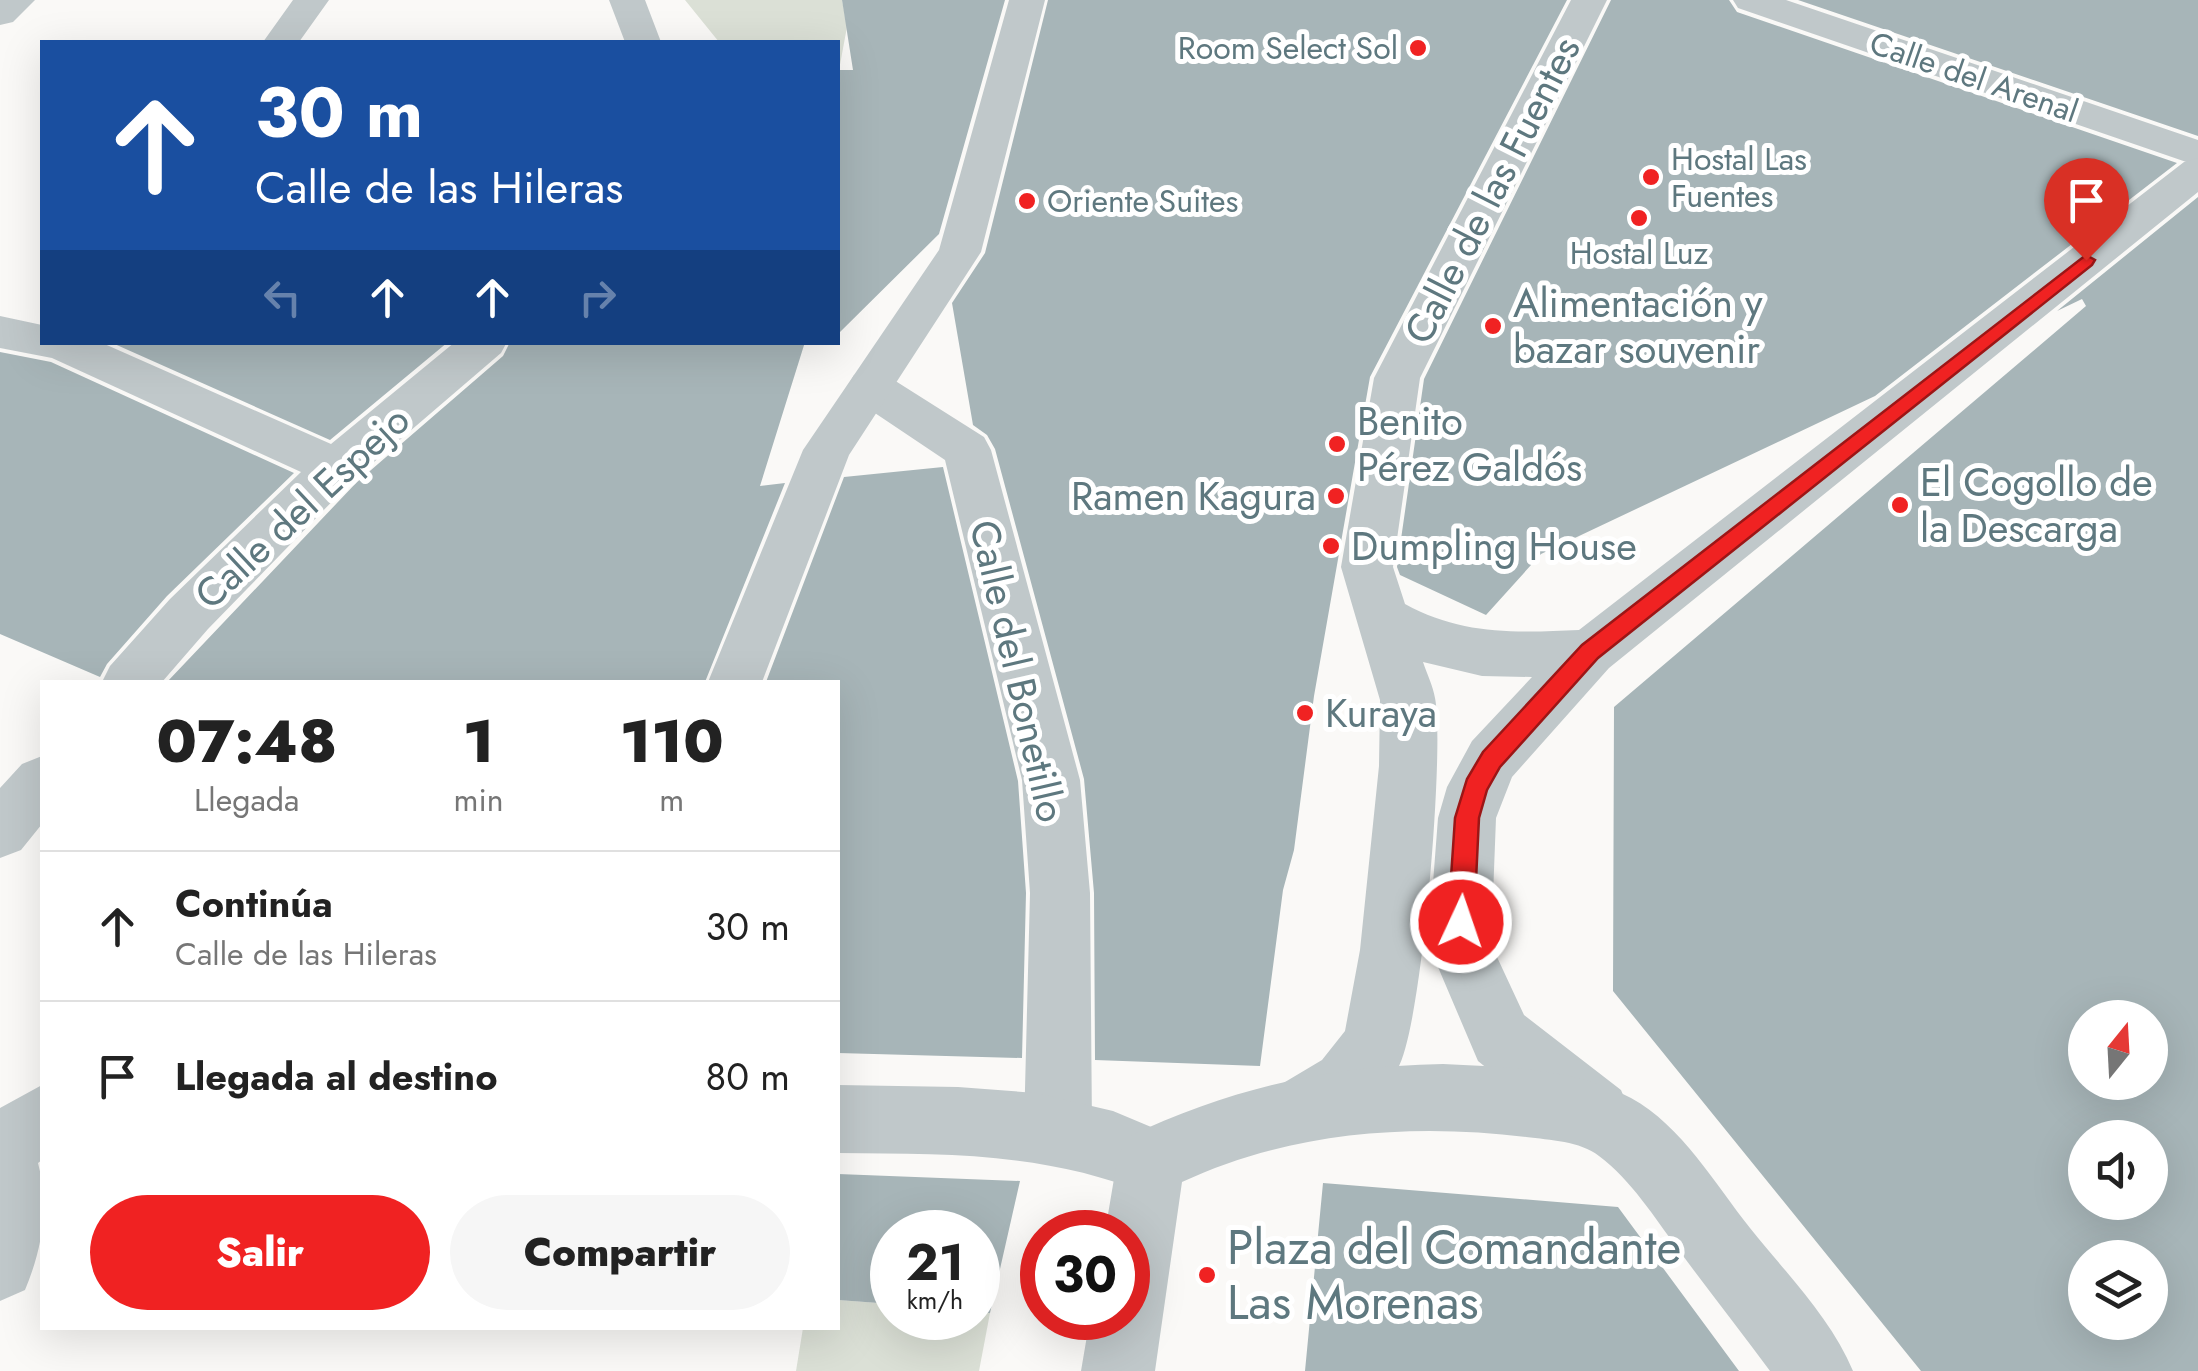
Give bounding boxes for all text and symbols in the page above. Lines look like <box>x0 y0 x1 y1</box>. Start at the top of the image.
street label: Calle del Arenal <box>1864 20 2084 134</box>
place label: Room Select Sol <box>1178 25 1398 71</box>
street label: Calle de las Fuentes <box>1389 26 1595 354</box>
marker: Room Select Sol <box>1407 37 1429 59</box>
text: 30 m <box>255 62 423 163</box>
icon: ahead <box>90 80 220 210</box>
place label: Hostal Las Fuentes <box>1671 136 1807 219</box>
text: Calle de las Hileras <box>255 155 623 220</box>
pin <box>2044 158 2129 261</box>
marker: Hostal Las Fuentes <box>1640 166 1662 188</box>
icon: arrive <box>2059 173 2114 228</box>
place label: Oriente Suites <box>1047 178 1238 224</box>
marker: Oriente Suites <box>1016 190 1038 212</box>
marker: Hostal Luz <box>1628 207 1650 229</box>
place label: Hostal Luz <box>1570 230 1709 276</box>
icon: left <box>255 270 310 325</box>
icon: ahead <box>360 270 415 325</box>
icon: ahead <box>465 270 520 325</box>
icon: right <box>570 270 625 325</box>
place label: Alimentación y bazar souvenir <box>1513 274 1763 378</box>
marker: Alimentación y bazar souvenir <box>1482 315 1504 337</box>
street label: Calle del Espejo <box>181 392 423 622</box>
place label: Benito Pérez Galdós <box>1357 392 1582 496</box>
marker: Benito Pérez Galdós <box>1326 433 1348 455</box>
place label: El Cogollo de la Descarga <box>1920 453 2153 557</box>
place label: Ramen Kagura <box>1071 467 1316 525</box>
marker: Ramen Kagura <box>1325 485 1347 507</box>
marker: El Cogollo de la Descarga <box>1889 494 1911 516</box>
street label: Calle del Bonetillo <box>955 514 1081 828</box>
place label: Dumpling House <box>1351 517 1637 575</box>
marker: Dumpling House <box>1320 535 1342 557</box>
place label: Kuraya <box>1325 684 1437 742</box>
text: 07:48 <box>156 698 337 785</box>
text: 1 <box>463 698 494 785</box>
text: 110 <box>620 698 724 785</box>
marker: Kuraya <box>1294 702 1316 724</box>
text: Llegada <box>194 777 299 823</box>
text: min <box>453 777 504 823</box>
text: m <box>659 777 684 823</box>
position arrow <box>1409 870 1513 974</box>
text: Continúa <box>175 876 333 931</box>
icon: ahead <box>90 899 145 954</box>
text: 30 m <box>705 899 790 954</box>
text: Calle de las Hileras <box>175 931 437 977</box>
north arrow <box>2068 1000 2168 1100</box>
map controls <box>2068 1000 2168 1340</box>
icon: arrive <box>90 1049 145 1104</box>
text: Llegada al destino <box>175 1049 498 1104</box>
text: 80 m <box>705 1049 790 1104</box>
button: sound <box>2068 1120 2168 1220</box>
button: Salir <box>90 1195 430 1310</box>
button: Compartir <box>450 1195 790 1310</box>
speed limit sign: 30 <box>1020 1210 1150 1340</box>
place label: Plaza del Comandante Las Morenas <box>1227 1213 1681 1337</box>
text: 21 <box>906 1226 964 1299</box>
button: layers <box>2068 1240 2168 1340</box>
marker: Plaza del Comandante Las Morenas <box>1196 1264 1218 1286</box>
text: km/h <box>907 1282 963 1318</box>

